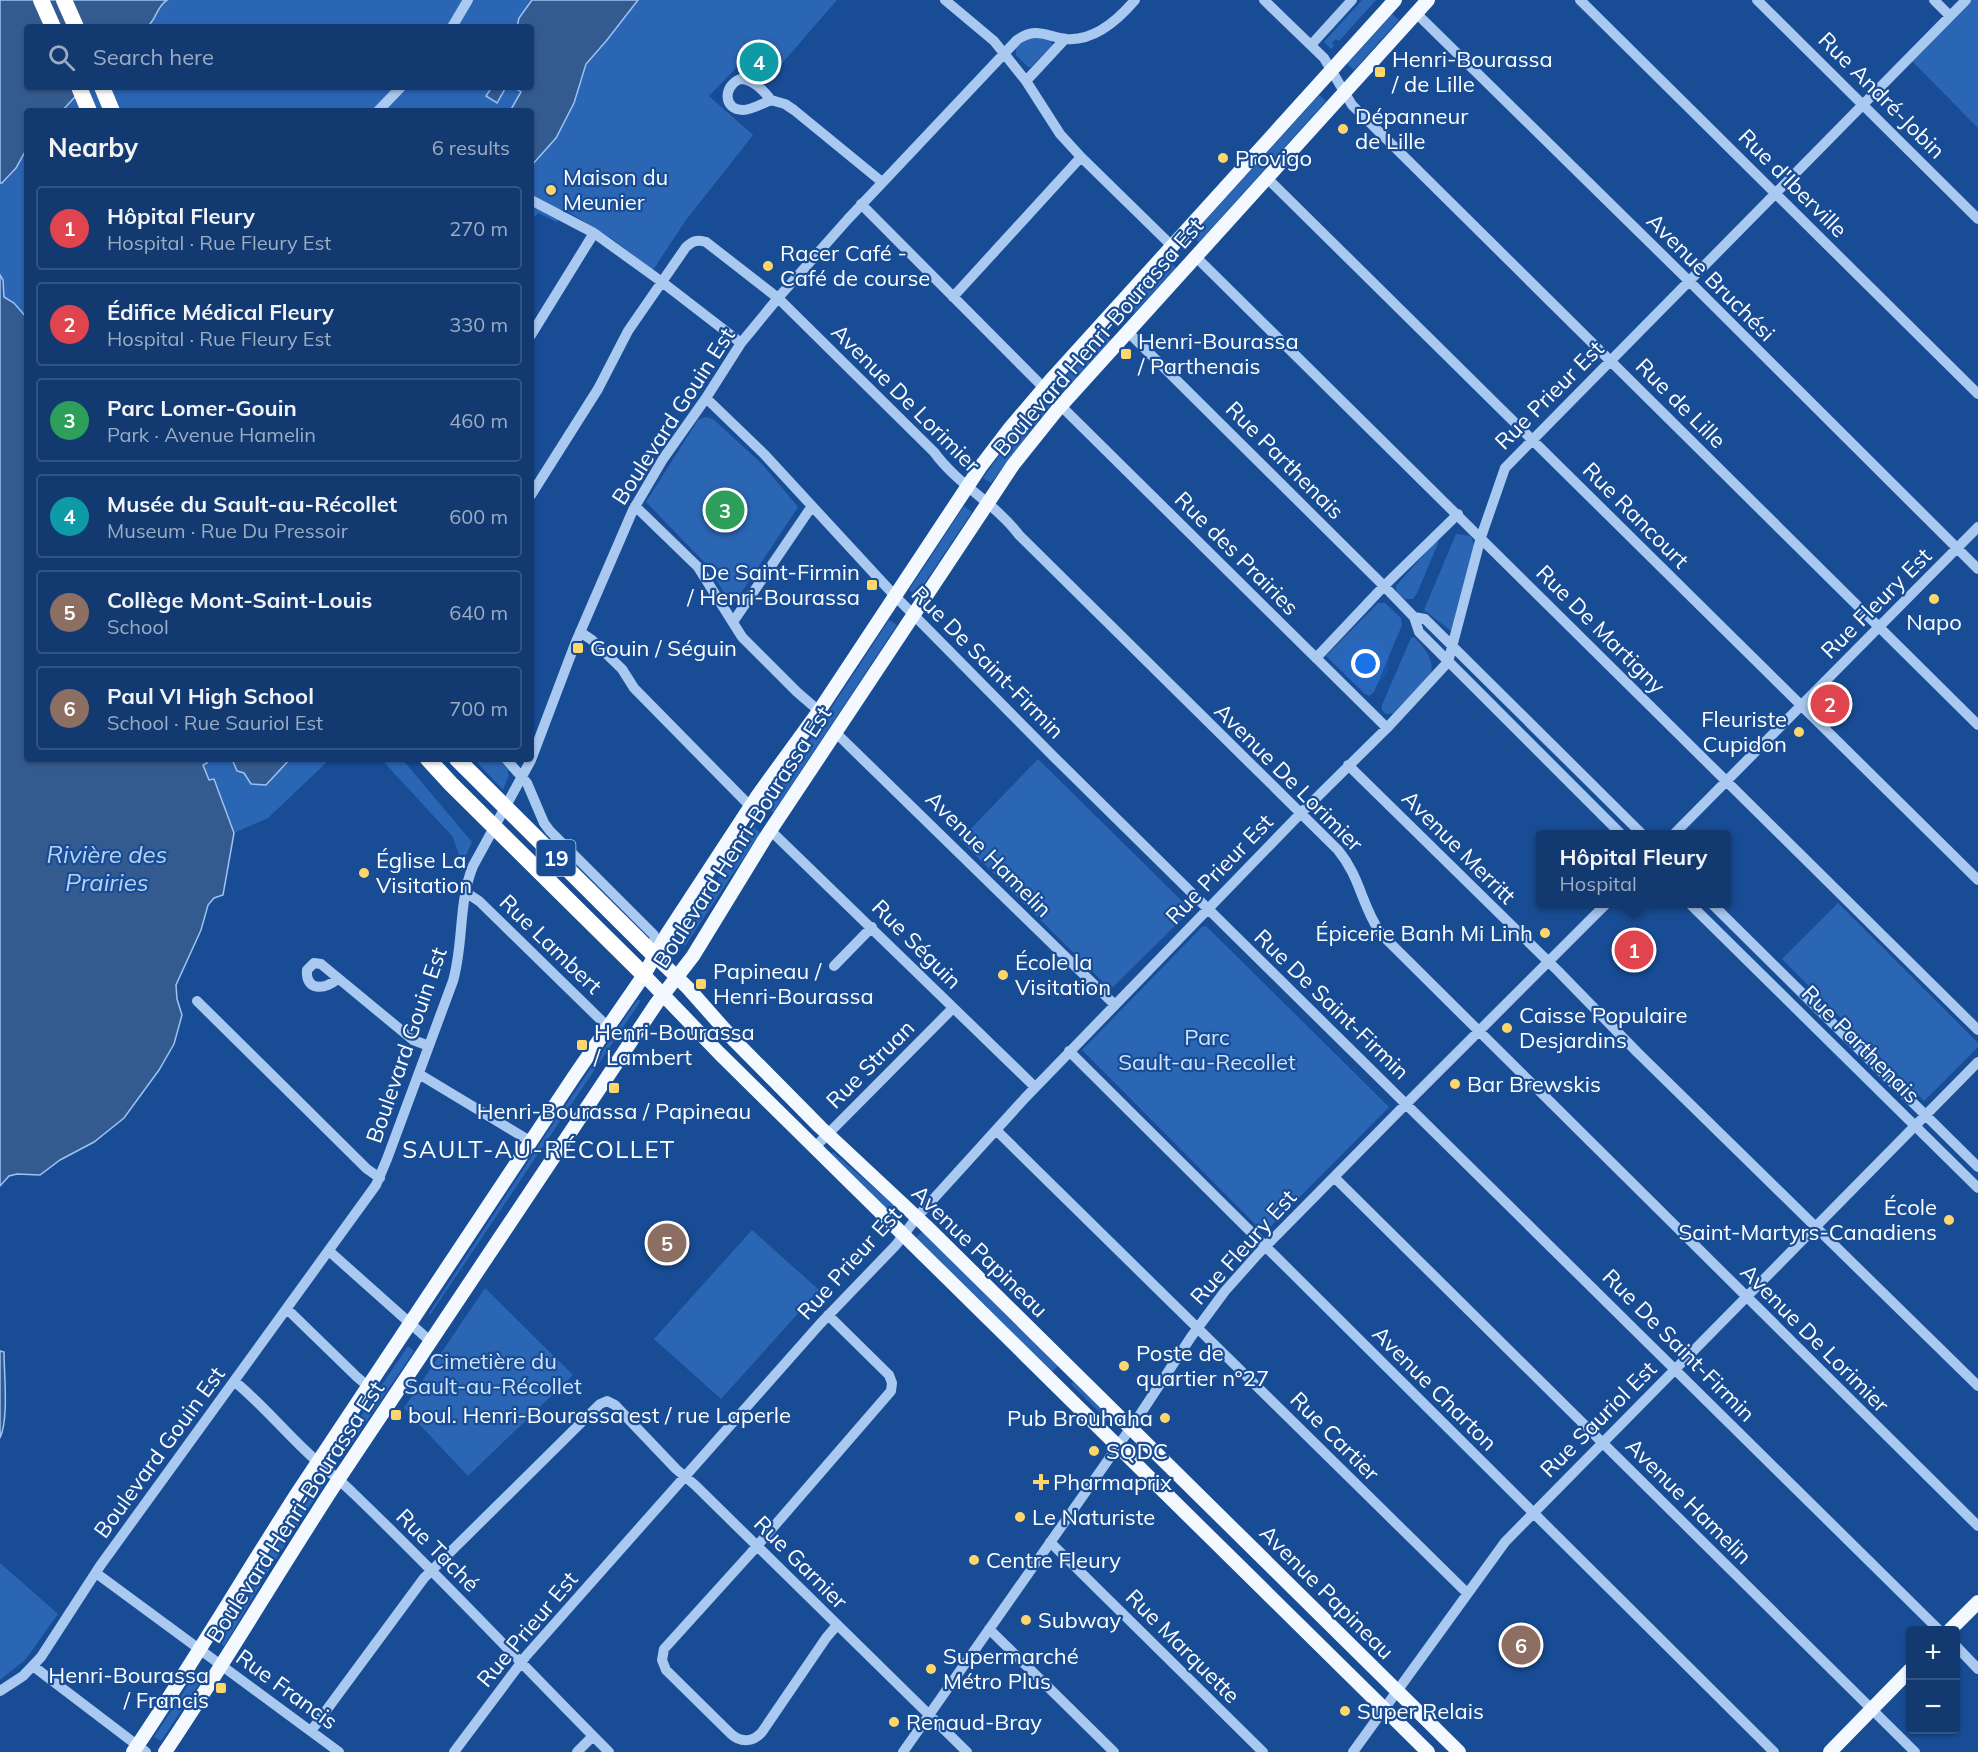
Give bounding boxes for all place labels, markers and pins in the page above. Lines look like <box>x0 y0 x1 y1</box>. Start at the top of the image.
pin: 4 <box>740 40 778 84</box>
place label: Henri-Bourassa / de Lille <box>1391 45 1553 98</box>
marker: Henri-Bourassa / de Lille <box>1373 65 1387 79</box>
place label: Dépanneur de Lille <box>1355 102 1468 155</box>
marker: Dépanneur de Lille <box>1336 122 1350 136</box>
place label: Provigo <box>1235 144 1312 172</box>
marker: Provigo <box>1216 151 1230 165</box>
place label: Maison du Meunier <box>563 163 668 216</box>
marker: Maison du Meunier <box>544 183 558 197</box>
place label: Racer Café - Café de course <box>780 239 930 292</box>
marker: Racer Café - Café de course <box>761 259 775 273</box>
place label: Henri-Bourassa / Parthenais <box>1137 327 1299 380</box>
marker: Henri-Bourassa / Parthenais <box>1119 347 1133 361</box>
pin: 3 <box>706 488 744 532</box>
place label: De Saint-Firmin / Henri-Bourassa <box>686 558 860 611</box>
marker: De Saint-Firmin / Henri-Bourassa <box>865 578 879 592</box>
marker: Napo <box>1927 592 1941 606</box>
place label: Napo <box>1906 608 1962 636</box>
place label: Gouin / Séguin <box>590 634 737 662</box>
marker: Gouin / Séguin <box>571 641 585 655</box>
pin: 2 <box>1810 682 1850 726</box>
place label: Fleuriste Cupidon <box>1701 705 1787 758</box>
marker: Fleuriste Cupidon <box>1792 725 1806 739</box>
place label: Église La Visitation <box>376 846 472 899</box>
marker: Église La Visitation <box>357 866 371 880</box>
place label: Épicerie Banh Mi Linh <box>1316 919 1533 947</box>
marker: Épicerie Banh Mi Linh <box>1538 926 1552 940</box>
pin: 1 <box>1614 928 1654 972</box>
place label: École la Visitation <box>1015 948 1111 1001</box>
place label: Papineau / Henri-Bourassa <box>713 957 874 1010</box>
marker: École la Visitation <box>996 968 1010 982</box>
marker: Papineau / Henri-Bourassa <box>694 977 708 991</box>
place label: Caisse Populaire Desjardins <box>1519 1001 1687 1054</box>
place label: Henri-Bourassa / Lambert <box>593 1018 755 1071</box>
marker: Caisse Populaire Desjardins <box>1500 1021 1514 1035</box>
marker: Henri-Bourassa / Lambert <box>575 1038 589 1052</box>
place label: Bar Brewskis <box>1467 1070 1601 1098</box>
marker: Bar Brewskis <box>1448 1077 1462 1091</box>
marker: Henri-Bourassa / Papineau <box>607 1081 621 1095</box>
place label: Henri-Bourassa / Papineau <box>477 1097 751 1125</box>
place label: École Saint-Martyrs-Canadiens <box>1679 1193 1937 1246</box>
marker: École Saint-Martyrs-Canadiens <box>1942 1213 1956 1227</box>
pin: 5 <box>648 1220 686 1266</box>
place label: Poste de quartier n°27 <box>1136 1339 1269 1392</box>
marker: Poste de quartier n°27 <box>1117 1359 1131 1373</box>
place label: boul. Henri-Bourassa est / rue Laperle <box>408 1401 791 1429</box>
place label: Pub Brouhaha <box>1007 1404 1153 1432</box>
marker: boul. Henri-Bourassa est / rue Laperle <box>389 1408 403 1422</box>
marker: Pub Brouhaha <box>1158 1411 1172 1425</box>
place label: SQDC <box>1106 1437 1168 1465</box>
marker: SQDC <box>1087 1444 1101 1458</box>
place label: Pharmaprix <box>1053 1468 1172 1496</box>
marker: Pharmaprix <box>1034 1475 1048 1489</box>
place label: Le Naturiste <box>1032 1503 1155 1531</box>
marker: Le Naturiste <box>1013 1510 1027 1524</box>
place label: Centre Fleury <box>986 1546 1121 1574</box>
marker: Centre Fleury <box>967 1553 981 1567</box>
place label: Subway <box>1038 1606 1121 1634</box>
marker: Subway <box>1019 1613 1033 1627</box>
pin: 6 <box>1502 1622 1540 1668</box>
place label: Supermarché Métro Plus <box>943 1642 1079 1695</box>
place label: Henri-Bourassa / Francis <box>48 1661 209 1714</box>
marker: Supermarché Métro Plus <box>924 1662 938 1676</box>
marker: Henri-Bourassa / Francis <box>214 1681 228 1695</box>
place label: Super Relais <box>1357 1697 1484 1725</box>
marker: Super Relais <box>1338 1704 1352 1718</box>
place label: Renaud-Bray <box>906 1708 1042 1736</box>
marker: Renaud-Bray <box>887 1715 901 1729</box>

